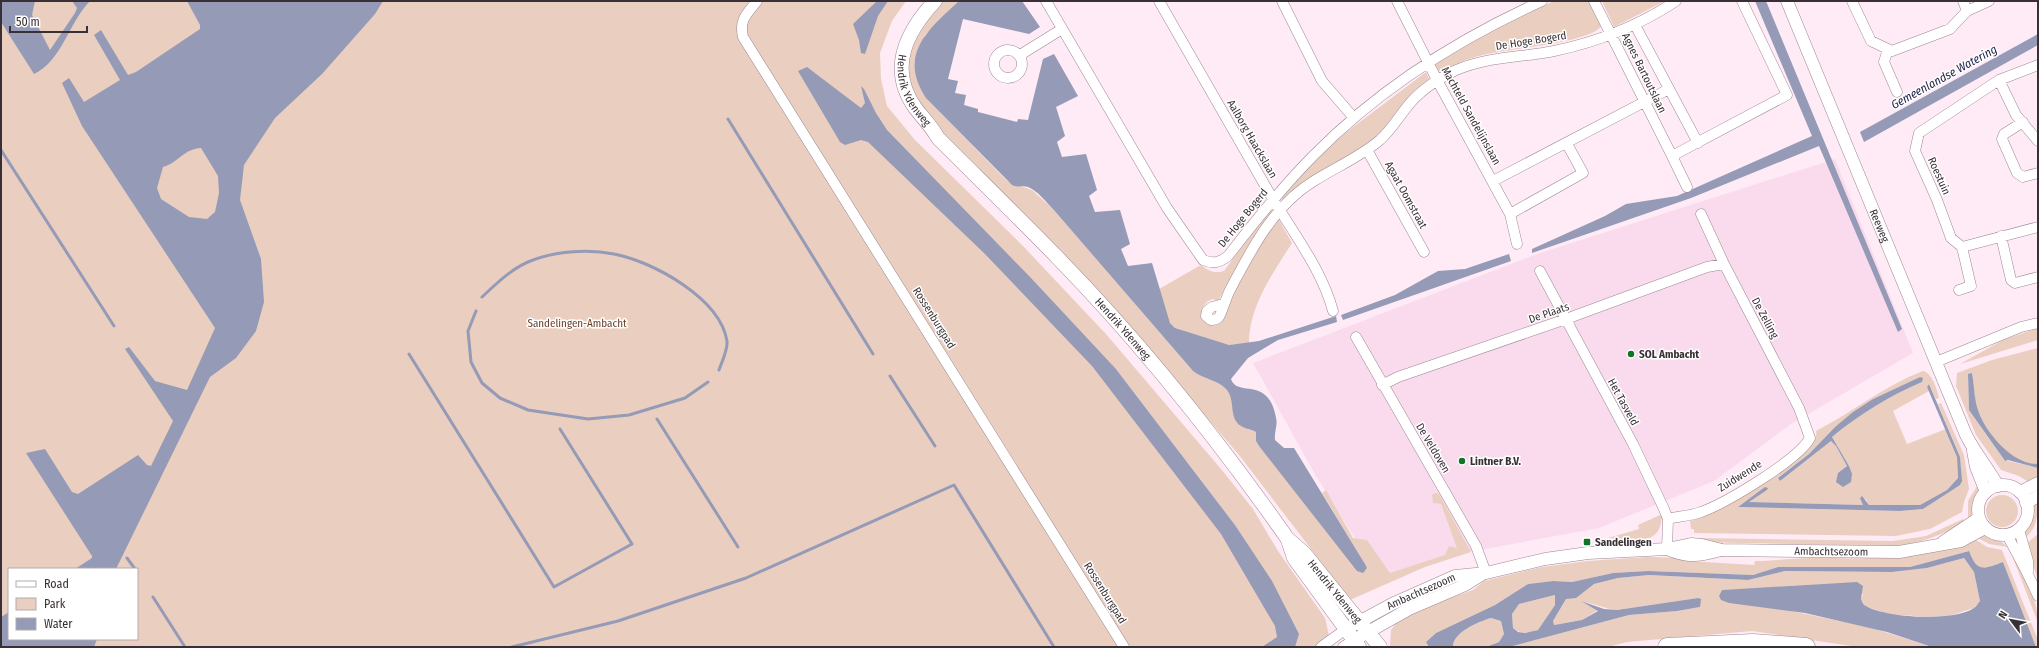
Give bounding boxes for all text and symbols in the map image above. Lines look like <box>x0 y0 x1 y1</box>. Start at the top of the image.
scale bar <box>10 8 87 34</box>
text: 50 m <box>16 15 40 29</box>
street label: De Hoge Bogerd <box>1495 29 1567 53</box>
street label: Agnes Bartoutslaan <box>1619 31 1669 115</box>
water label: Gemeenlandse Watering <box>1889 42 1999 112</box>
street label: Hendrik Ydenweg <box>895 53 934 129</box>
street label: Machteld Sandelijnslaan <box>1439 65 1503 167</box>
street label: Aalborg Haackslaan <box>1224 98 1280 180</box>
street label: Roestuin <box>1925 155 1953 197</box>
street label: Agaat Oomstraat <box>1382 159 1430 231</box>
street label: De Hoge Bogerd <box>1215 186 1271 250</box>
street label: Reeweg <box>1867 207 1893 245</box>
street label: Rossenburgpad <box>910 285 958 351</box>
street label: Hendrik Ydenweg <box>1092 295 1154 363</box>
street label: De Zelling <box>1749 295 1782 341</box>
street label: De Plaats <box>1527 300 1571 326</box>
park label: Sandelingen-Ambacht <box>527 317 627 330</box>
place label: SOL Ambacht <box>1639 348 1699 361</box>
marker: SOL Ambacht <box>1626 349 1636 359</box>
street label: Het Tasveld <box>1605 376 1641 428</box>
street label: De Veldoven <box>1413 421 1453 475</box>
place label: Lintner B.V. <box>1470 455 1522 468</box>
marker: Lintner B.V. <box>1457 456 1467 466</box>
street label: Zuidwende <box>1716 457 1764 495</box>
place label: Sandelingen <box>1595 536 1652 549</box>
marker: Sandelingen <box>1582 537 1592 547</box>
street label: Ambachtsezoom <box>1794 544 1868 558</box>
street label: Hendrik Ydenweg <box>1305 557 1365 626</box>
street label: Rossenburgpad <box>1081 560 1129 626</box>
legend <box>8 568 138 640</box>
street label: Ambachtsezoom <box>1384 570 1457 612</box>
text: Road <box>44 577 69 591</box>
text: Park <box>44 597 66 611</box>
north arrow <box>1991 600 2031 640</box>
text: N <box>1996 609 2010 621</box>
text: Water <box>44 617 73 631</box>

